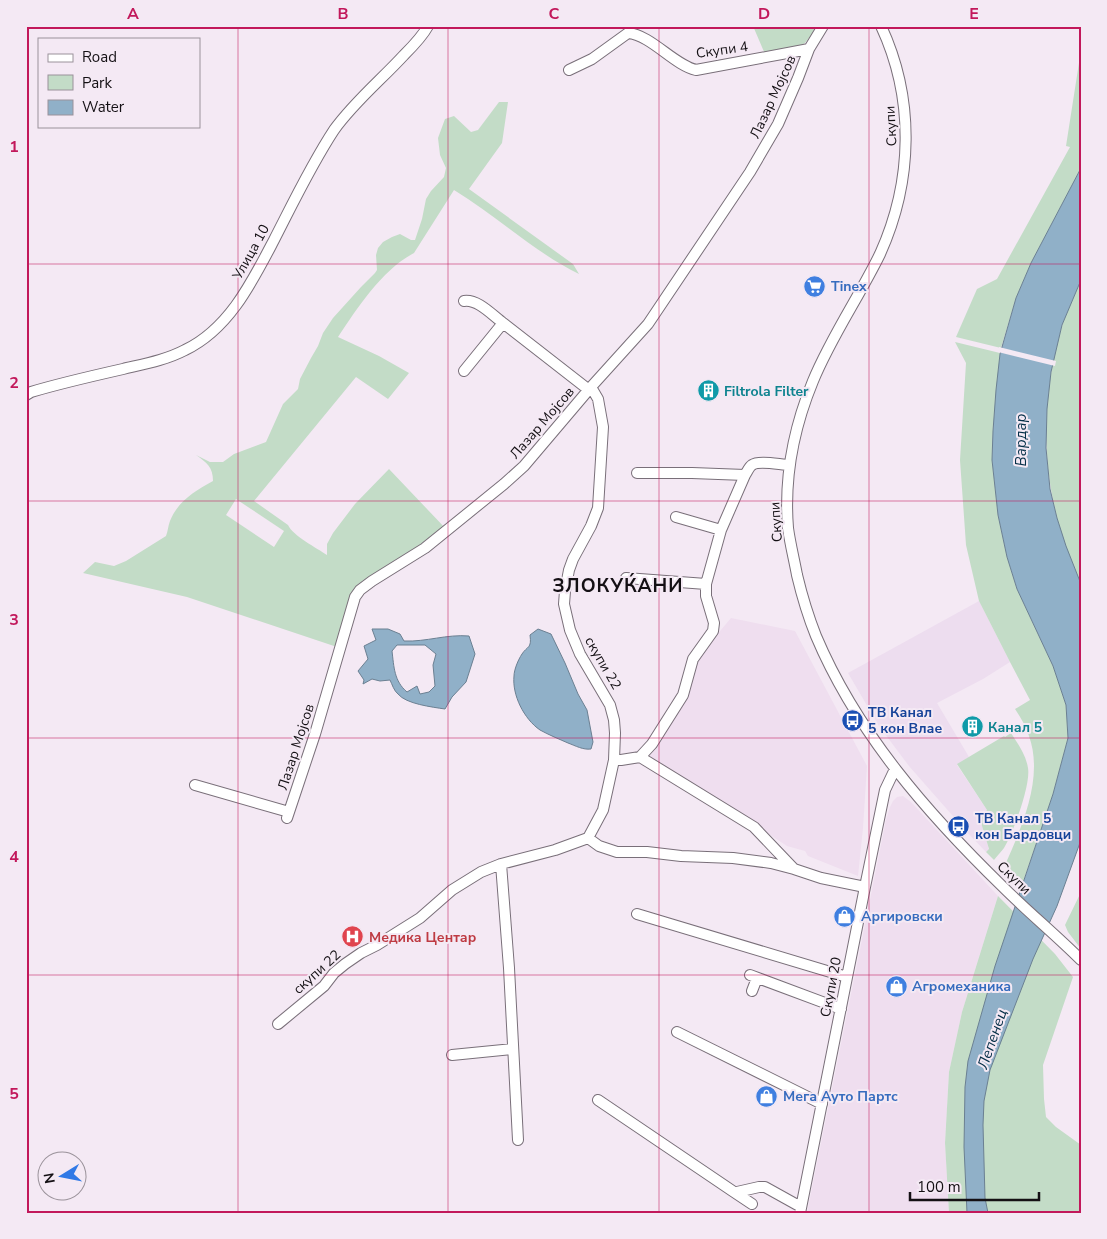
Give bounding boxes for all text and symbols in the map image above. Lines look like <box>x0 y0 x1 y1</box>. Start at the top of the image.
text: A <box>127 3 139 25</box>
text: B <box>337 3 349 25</box>
text: C <box>549 3 560 25</box>
text: D <box>758 3 770 25</box>
text: E <box>969 3 979 25</box>
street label: Cкупи 4 <box>695 37 749 63</box>
legend <box>38 38 200 128</box>
text: Road <box>82 47 117 67</box>
street label: Лазар Мојсов <box>745 52 801 142</box>
text: Park <box>82 73 112 93</box>
text: Water <box>82 97 125 117</box>
street label: Скупи <box>880 105 902 147</box>
text: 1 <box>9 136 19 158</box>
street label: Улица 10 <box>228 221 274 284</box>
supermarket icon: Tinex <box>803 274 827 298</box>
place label: Tinex <box>831 277 867 296</box>
text: 2 <box>9 372 19 394</box>
building icon: Filtrola Filter <box>696 379 720 403</box>
place label: Filtrola Filter <box>724 382 809 401</box>
street label: Лазар Мојсов <box>505 383 579 463</box>
water label: Вардар <box>1011 413 1031 466</box>
street label: Скупи <box>765 501 787 543</box>
district label: ЗЛОКУЌАНИ <box>553 573 684 599</box>
text: 3 <box>9 609 19 631</box>
street label: скупи 22 <box>580 633 626 693</box>
street label: Лазар Мојсов <box>273 701 319 793</box>
place label: ТВ Канал 5 кон Влае <box>868 703 942 738</box>
bus stop icon: ТВ Канал 5 кон Влае <box>840 708 864 732</box>
building icon: Канал 5 <box>960 715 984 739</box>
place label: Канал 5 <box>988 718 1042 737</box>
place label: ТВ Канал 5 кон Бардовци <box>975 809 1071 844</box>
bus stop icon: ТВ Канал 5 кон Бардовци <box>947 814 971 838</box>
text: 4 <box>9 846 19 868</box>
street label: Скупи <box>993 857 1035 899</box>
shop icon: Аргировски <box>833 904 857 928</box>
place label: Аргировски <box>861 907 943 926</box>
hospital icon: Медика Центар <box>341 925 365 949</box>
place label: Медика Центар <box>369 928 476 947</box>
street label: скупи 22 <box>289 946 345 998</box>
street label: Скупи 20 <box>816 955 846 1019</box>
shop icon: Агромеханика <box>884 974 908 998</box>
place label: Агромеханика <box>912 977 1011 996</box>
water label: Лепенец <box>972 1006 1012 1073</box>
text: 5 <box>9 1083 19 1105</box>
shop icon: Мега Ауто Партс <box>755 1084 779 1108</box>
place label: Мега Ауто Партс <box>783 1087 898 1106</box>
north arrow <box>38 1152 88 1202</box>
scale bar <box>910 1169 1038 1201</box>
text: N <box>39 1171 60 1185</box>
text: 100 m <box>917 1177 961 1197</box>

